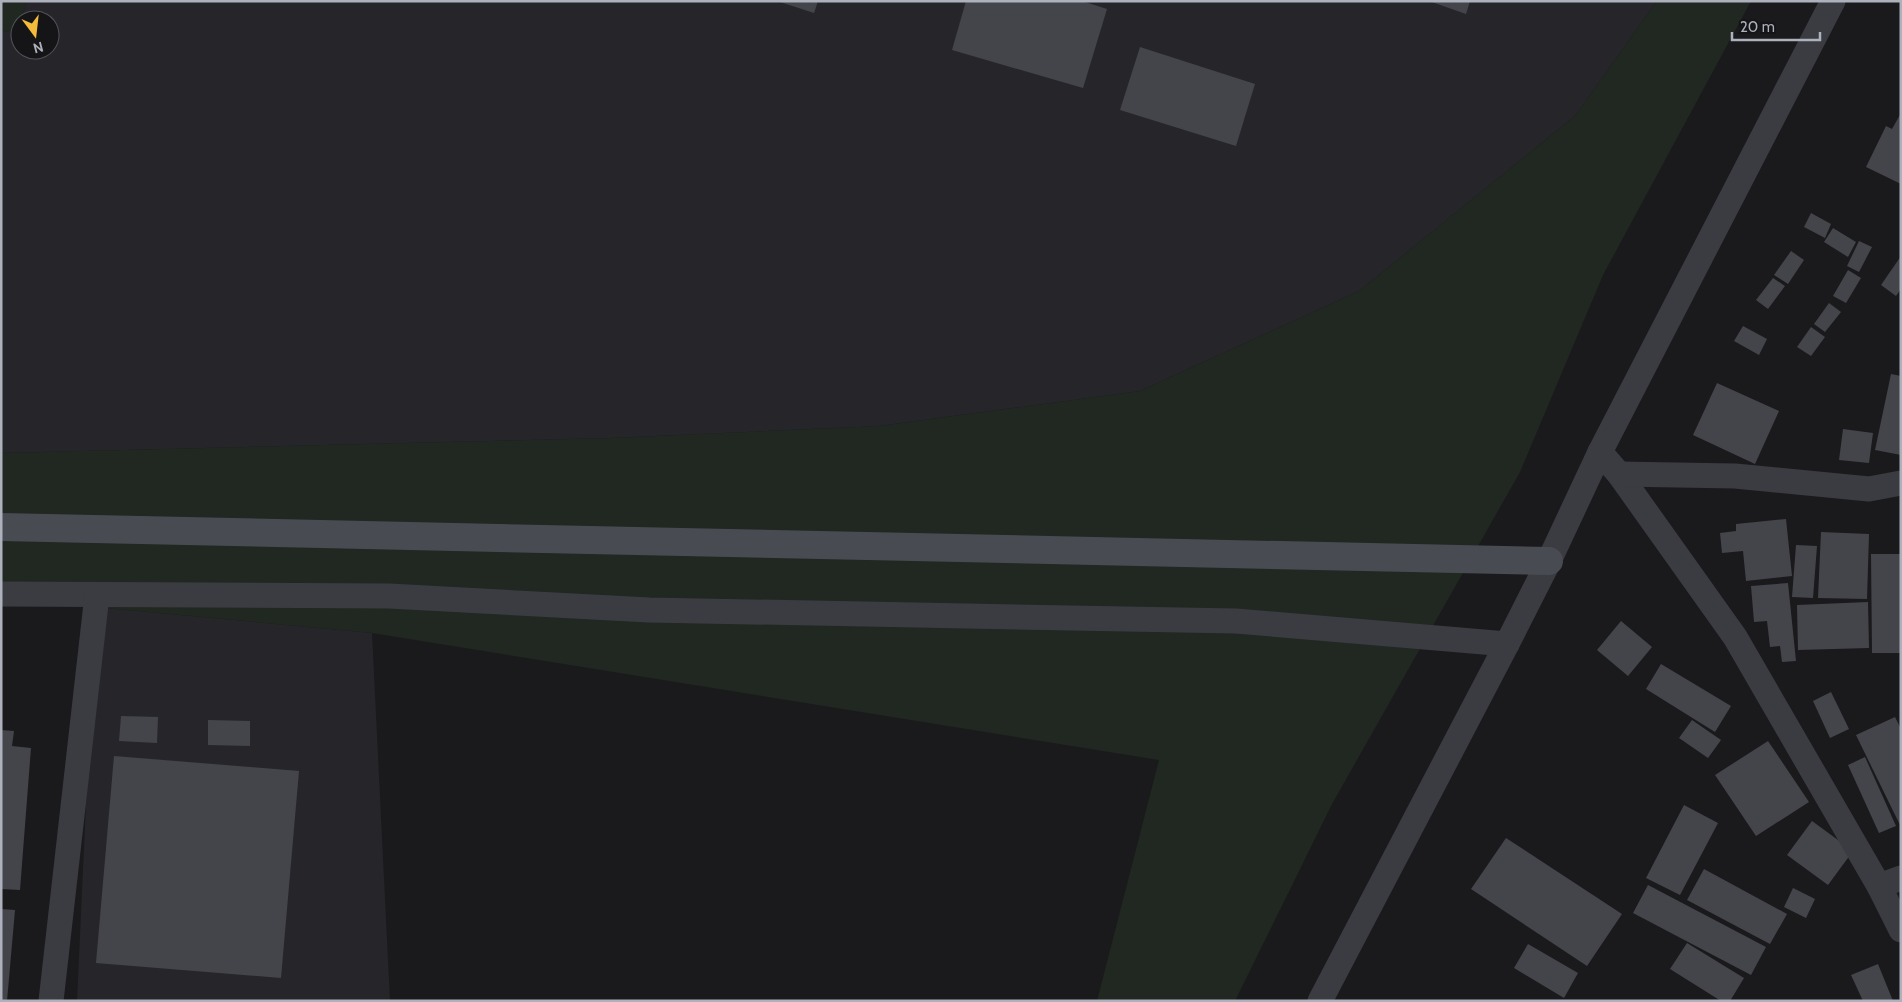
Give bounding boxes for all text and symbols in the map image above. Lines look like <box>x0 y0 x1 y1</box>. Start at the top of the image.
north arrow <box>10 10 60 60</box>
scale bar <box>1732 10 1820 42</box>
text: 20 m <box>1740 18 1775 36</box>
text: N <box>31 38 45 58</box>

